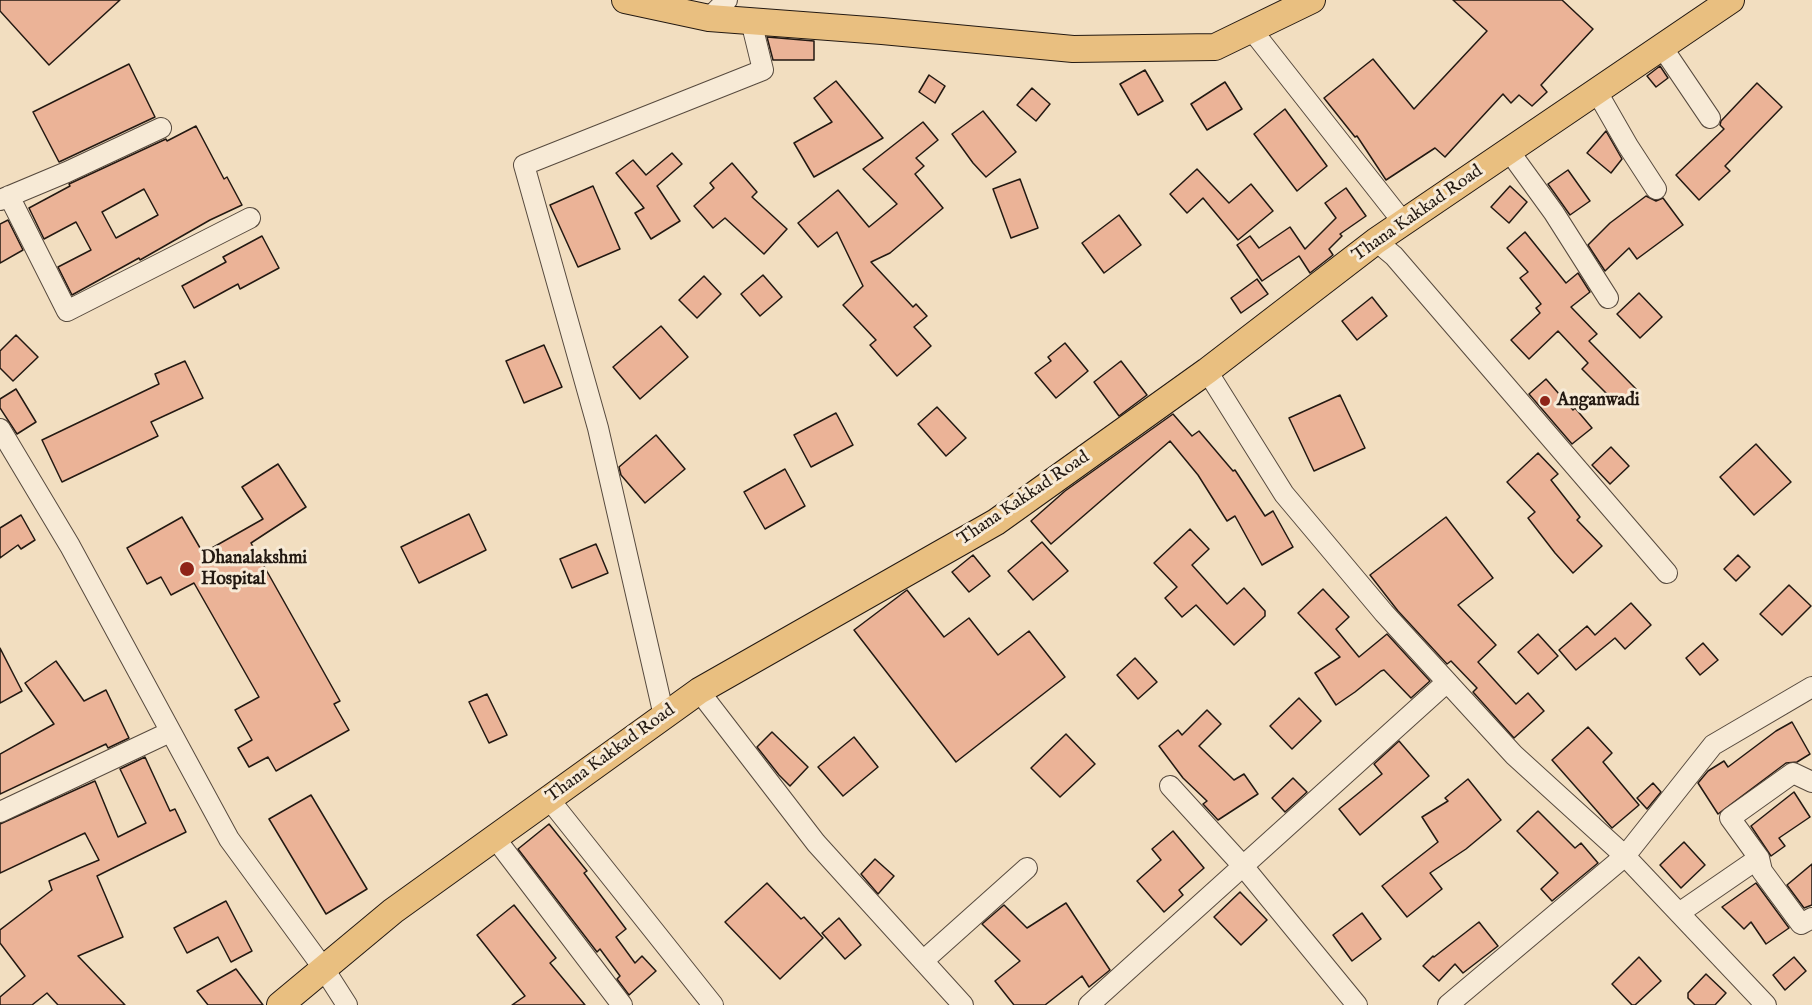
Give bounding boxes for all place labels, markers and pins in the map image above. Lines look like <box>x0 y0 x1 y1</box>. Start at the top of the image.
place label: Anganwadi <box>1557 390 1640 412</box>
marker: Anganwadi <box>1538 394 1552 408</box>
place label: Dhanalakshmi Hospital <box>201 548 307 590</box>
marker: Dhanalakshmi Hospital <box>178 560 196 578</box>

